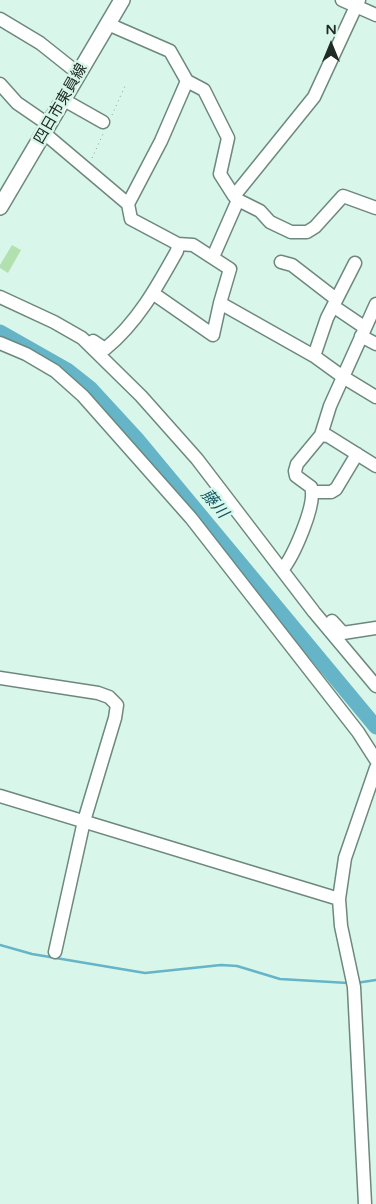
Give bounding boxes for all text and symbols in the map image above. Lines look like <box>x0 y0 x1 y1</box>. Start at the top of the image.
north arrow <box>306 20 356 70</box>
text: N <box>325 21 337 38</box>
street label: 四日市東員線 <box>31 61 91 147</box>
water label: 藤川 <box>196 486 232 522</box>

